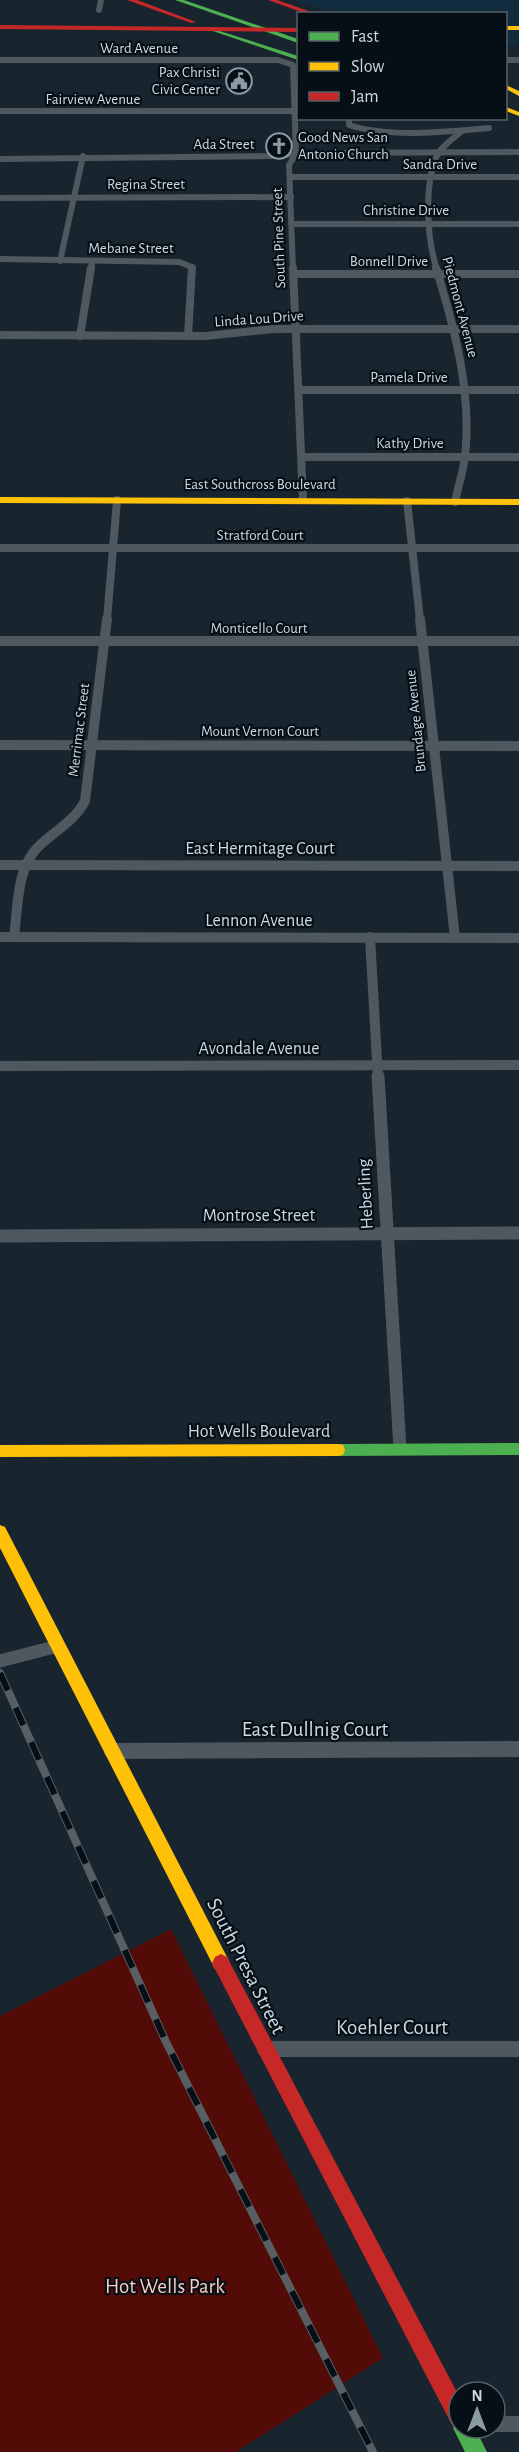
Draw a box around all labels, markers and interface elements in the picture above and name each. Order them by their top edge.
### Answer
legend [297,12,507,120]
text: Fast [351,28,379,46]
street label: Ward Avenue [100,41,178,56]
text: Slow [351,58,384,76]
place label: Pax Christi Civic Center [152,65,220,97]
public building icon: Pax Christi Civic Center [224,66,254,96]
text: Jam [351,88,379,106]
street label: Fairview Avenue [46,92,141,107]
place label: Good News San Antonio Church [298,130,389,162]
church icon: Good News San Antonio Church [264,131,294,161]
street label: Ada Street [194,137,255,152]
street label: Sandra Drive [403,157,477,172]
street label: Regina Street [107,177,185,192]
street label: South Pine Street [270,187,288,289]
street label: Christine Drive [363,203,449,218]
street label: Mebane Street [88,241,174,256]
street label: Bonnell Drive [350,254,428,269]
street label: Piedmont Avenue [439,255,481,359]
street label: Linda Lou Drive [214,308,304,330]
street label: Pamela Drive [370,370,448,385]
street label: Kathy Drive [376,436,444,451]
street label: East Southcross Boulevard [184,477,336,492]
street label: Stratford Court [217,528,304,543]
street label: Monticello Court [211,621,308,636]
street label: Brundage Avenue [403,669,429,773]
street label: Merrimac Street [66,682,92,778]
street label: Mount Vernon Court [201,724,319,739]
street label: East Hermitage Court [185,840,335,858]
street label: Lennon Avenue [205,912,313,930]
street label: Avondale Avenue [198,1040,320,1058]
street label: Heberling [355,1158,377,1230]
street label: Montrose Street [203,1207,315,1225]
street label: Hot Wells Boulevard [188,1423,330,1441]
street label: East Dullnig Court [242,1719,388,1740]
street label: South Presa Street [203,1895,289,2037]
street label: Koehler Court [336,2017,448,2038]
park label: Hot Wells Park [105,2276,225,2297]
north arrow [447,2380,507,2440]
text: N [471,2388,483,2404]

